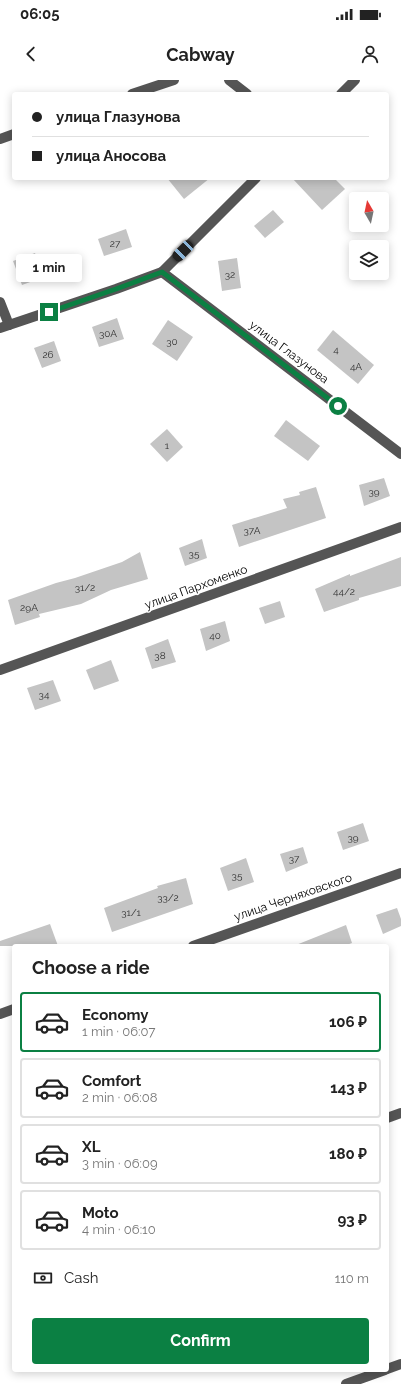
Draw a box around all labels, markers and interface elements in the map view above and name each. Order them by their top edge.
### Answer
text: 06:05 [20,5,60,23]
icon: back [20,43,42,65]
icon: person [359,43,381,65]
text: Cabway [166,44,235,65]
text: улица Глазунова [56,108,180,126]
text: улица Аносова [56,147,166,165]
north arrow [349,192,389,232]
map controls [349,192,389,280]
house number: 27 [110,238,121,249]
car [170,238,196,264]
button: layers [349,240,389,280]
callout: 1 min [16,254,82,282]
text: 1 min [33,260,65,275]
house number: 32 [225,269,235,280]
route end [40,303,58,321]
street label: улица Глазунова [247,318,331,386]
house number: 30А [99,328,117,339]
house number: 30 [166,336,178,347]
house number: 4 [333,344,339,355]
house number: 26 [42,349,54,360]
house number: 4А [350,361,362,372]
route start [329,397,347,415]
house number: 1 [165,440,170,451]
house number: 39 [368,486,380,497]
house number: 37А [244,525,261,536]
house number: 35 [189,548,200,559]
street label: улица Пархоменко [143,562,249,612]
house number: 31/2 [75,582,95,593]
house number: 44/2 [333,586,355,597]
house number: 29А [20,602,38,613]
house number: 40 [209,630,221,641]
house number: 38 [154,650,166,661]
house number: 34 [39,689,50,700]
house number: 39 [347,832,359,843]
house number: 37 [289,853,300,864]
house number: 35 [232,870,243,881]
street label: улица Черняховского [232,870,354,924]
house number: 33/2 [157,892,179,903]
house number: 31/1 [121,907,142,918]
text: Choose a ride [32,957,150,978]
icon: car [34,1004,70,1040]
text: Economy [82,1006,149,1024]
text: 106 ₽ [329,1013,367,1031]
text: 1 min · 06:07 [82,1024,155,1039]
icon: car [34,1070,70,1106]
text: Comfort [82,1072,141,1090]
text: 143 ₽ [330,1079,367,1097]
text: 2 min · 06:08 [82,1090,157,1105]
icon: car [34,1136,70,1172]
text: XL [82,1138,100,1156]
text: 180 ₽ [329,1145,367,1163]
text: 3 min · 06:09 [82,1156,158,1171]
icon: car [34,1202,70,1238]
text: Moto [82,1204,119,1222]
text: 93 ₽ [337,1211,367,1229]
text: 4 min · 06:10 [82,1222,156,1237]
icon: cash [32,1267,54,1289]
text: Cash [64,1269,98,1287]
text: 110 m [335,1271,369,1286]
button: Confirm [32,1318,369,1364]

